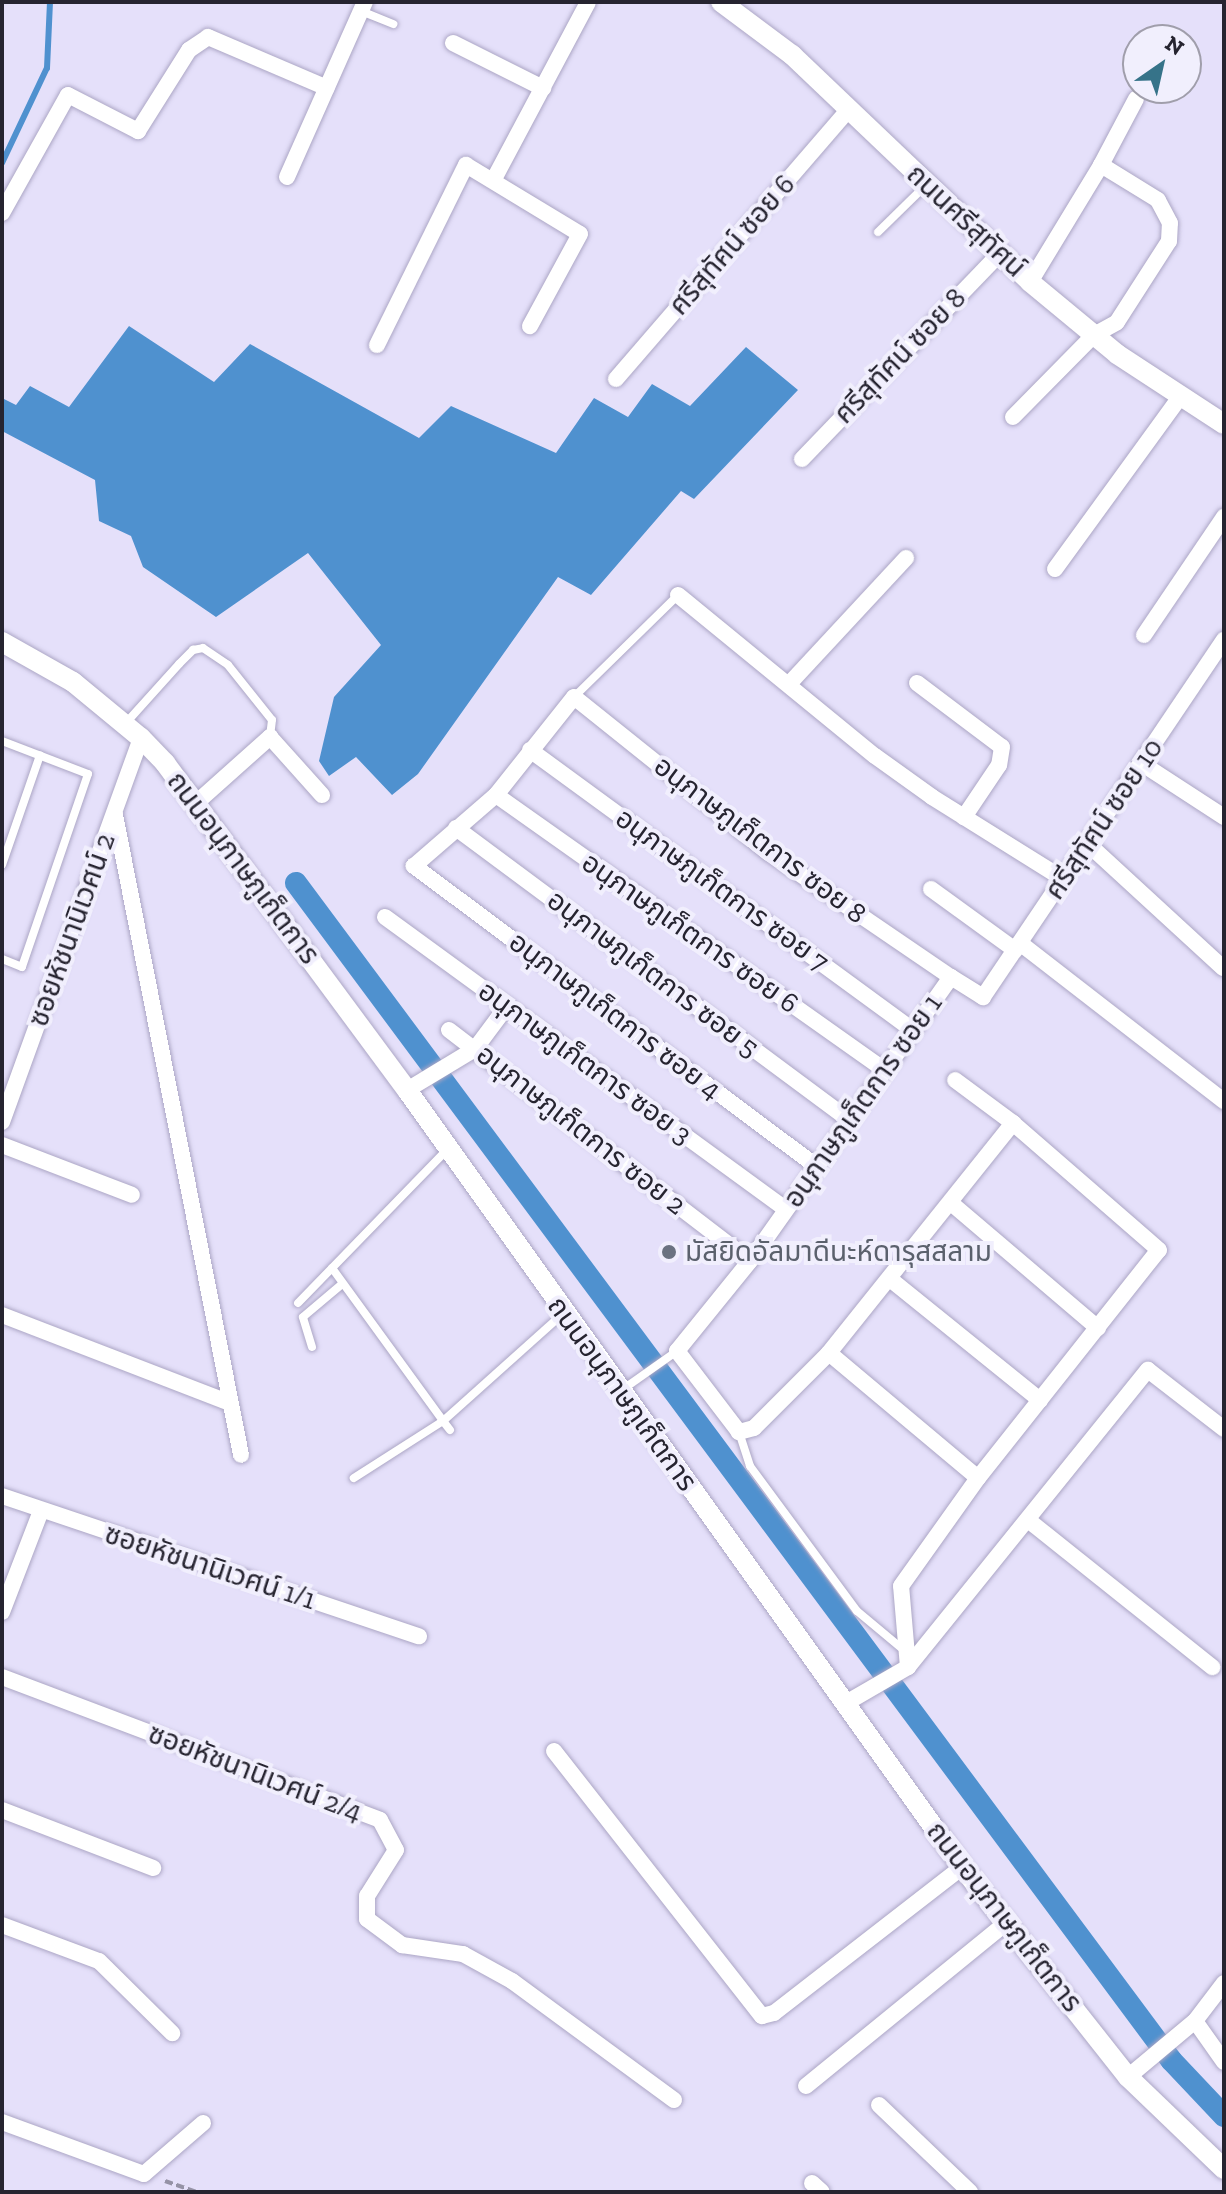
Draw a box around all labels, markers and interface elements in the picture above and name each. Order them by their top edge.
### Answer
north arrow [1122,24,1202,104]
text: N [1160,29,1189,61]
street label: ถนนศรีสุทัศน์ [900,157,1032,285]
street label: ศรีสุทัศน์ ซอย 6 [662,168,802,322]
street label: ศรีสุทัศน์ ซอย 8 [827,281,973,431]
street label: ศรีสุทัศน์ ซอย 10 [1038,732,1170,906]
street label: อนุภาษภูเก็ตการ ซอย 8 [647,749,873,931]
street label: ถนนอนุภาษภูเก็ตการ [160,765,326,971]
street label: อนุภาษภูเก็ตการ ซอย 7 [609,801,835,979]
street label: ซอยหัชนานิเวศน์ 2 [21,829,123,1031]
street label: อนุภาษภูเก็ตการ ซอย 6 [575,846,805,1020]
street label: อนุภาษภูเก็ตการ ซอย 5 [541,883,765,1065]
street label: อนุภาษภูเก็ตการ ซอย 4 [502,925,728,1107]
street label: อนุภาษภูเก็ตการ ซอย 3 [472,974,698,1152]
street label: อนุภาษภูเก็ตการ ซอย 1 [777,988,949,1214]
street label: อนุภาษภูเก็ตการ ซอย 2 [470,1038,692,1222]
place label: มัสยิดอัลมาดีนะห์ดารุสสลาม [685,1235,992,1269]
marker: มัสยิดอัลมาดีนะห์ดารุสสลาม [660,1243,678,1261]
street label: ถนนอนุภาษภูเก็ตการ [540,1290,704,1498]
street label: ซอยหัชนานิเวศน์ 1/1 [100,1517,320,1617]
street label: ซอยหัชนานิเวศน์ 2/4 [143,1717,367,1829]
street label: ถนนอนุภาษภูเก็ตการ [919,1815,1089,2019]

